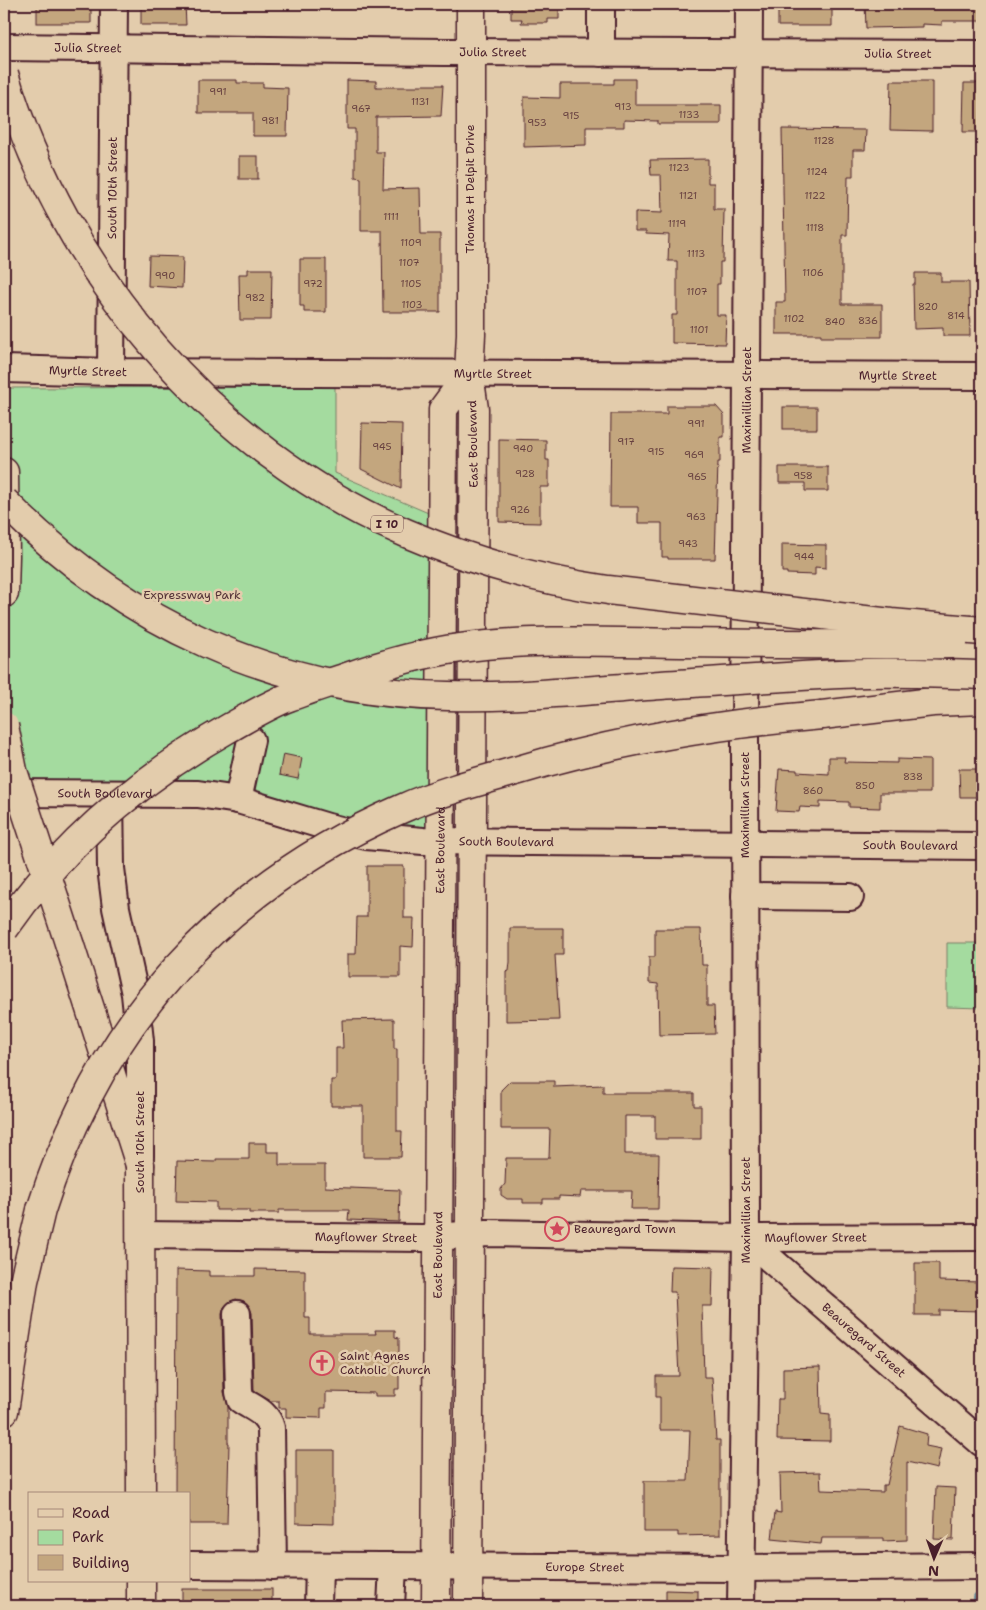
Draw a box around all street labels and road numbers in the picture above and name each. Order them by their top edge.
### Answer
street label: Julia Street [54,40,122,56]
street label: Julia Street [459,44,527,60]
street label: Julia Street [864,46,932,62]
street label: Thomas H Delpit Drive [462,124,478,253]
street label: South 10th Street [104,137,121,239]
street label: Maximillian Street [739,347,755,453]
street label: Myrtle Street [49,362,127,380]
street label: Myrtle Street [454,366,532,382]
street label: Myrtle Street [859,367,937,384]
street label: East Boulevard [464,400,482,488]
road number: I 10 [371,516,403,532]
street label: Maximillian Street [737,752,753,858]
street label: South Boulevard [57,785,153,802]
street label: East Boulevard [432,806,449,894]
street label: South Boulevard [459,833,554,850]
street label: South Boulevard [863,837,958,854]
street label: South 10th Street [132,1091,148,1193]
street label: Maximillian Street [738,1157,754,1263]
street label: East Boulevard [430,1211,446,1299]
street label: Mayflower Street [315,1229,417,1246]
street label: Mayflower Street [764,1229,867,1246]
street label: Beauregard Street [818,1299,909,1381]
street label: Europe Street [545,1559,625,1575]

